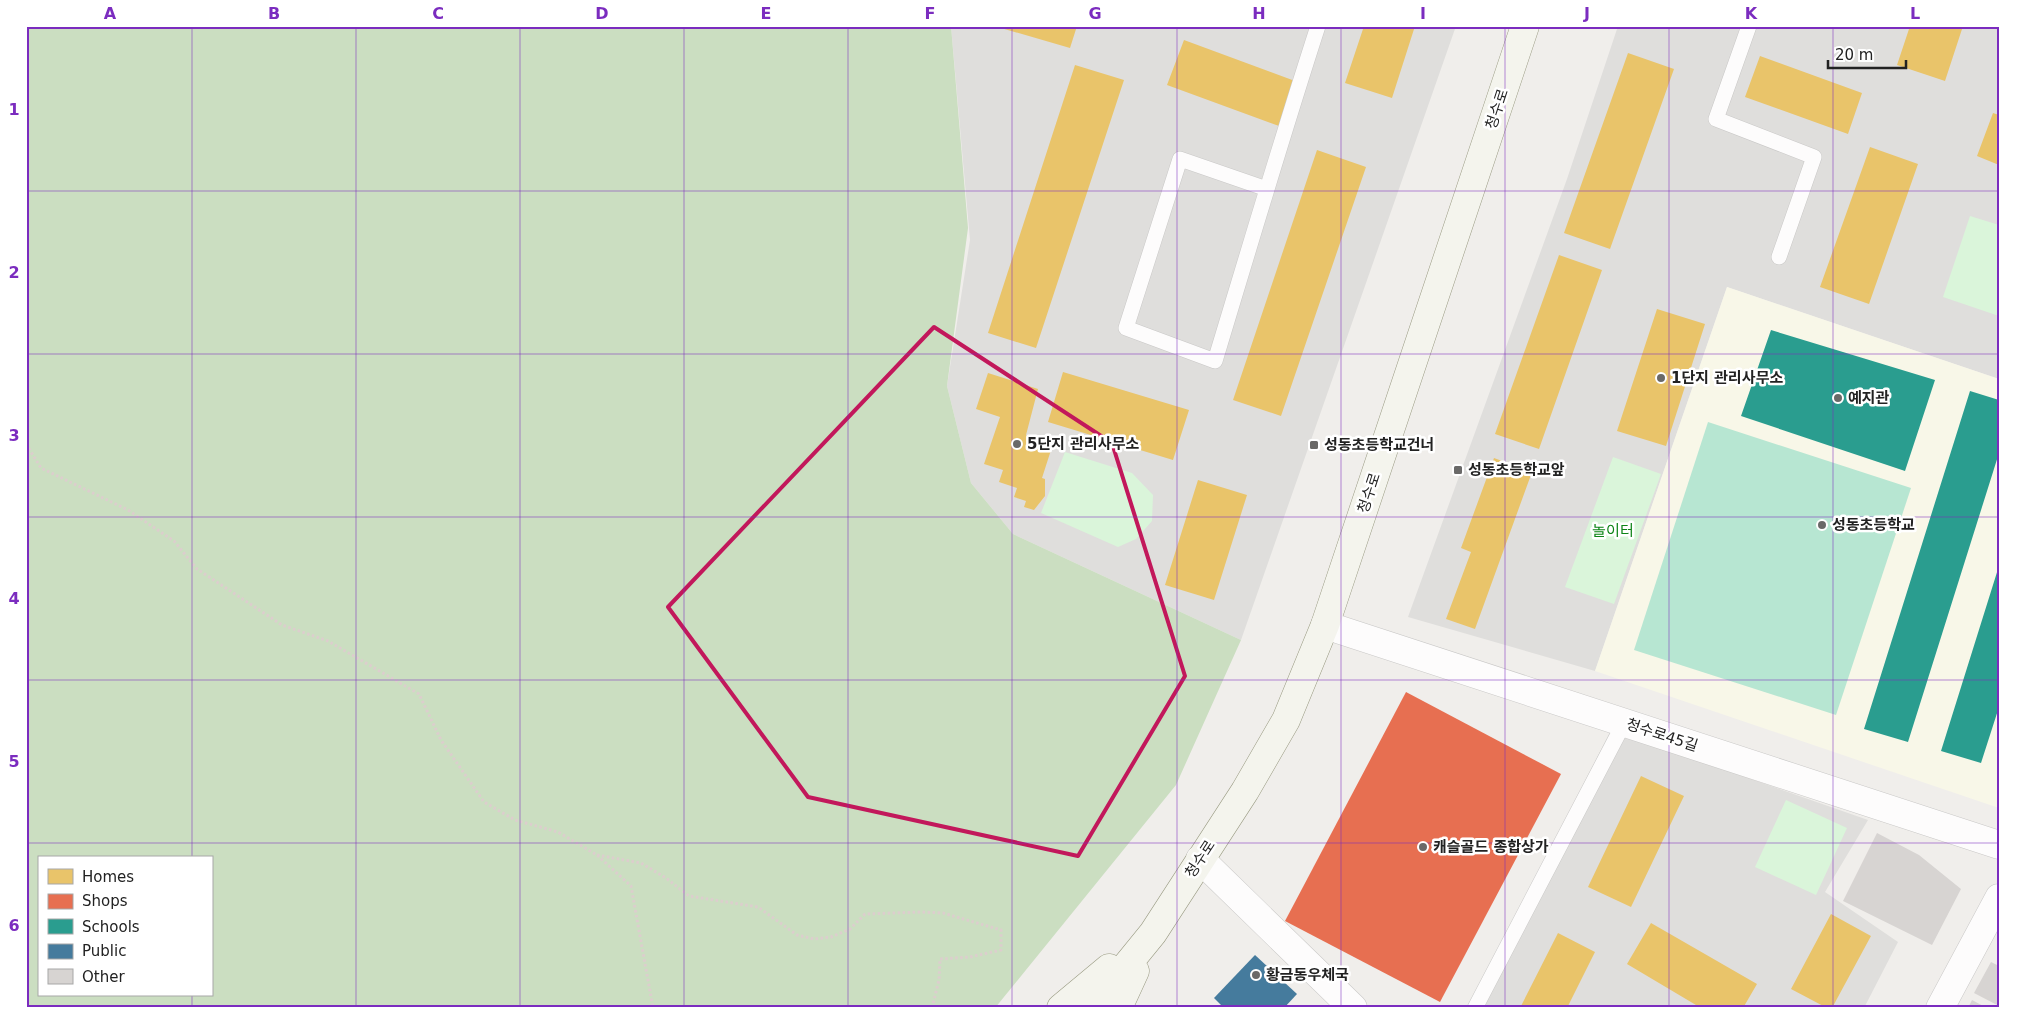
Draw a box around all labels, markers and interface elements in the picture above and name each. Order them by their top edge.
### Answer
text: A [104,4,117,23]
text: B [268,4,280,23]
text: C [432,4,444,23]
text: D [595,4,609,23]
text: E [761,4,771,23]
text: F [925,4,935,23]
text: G [1088,4,1102,23]
text: H [1252,4,1266,23]
text: I [1420,4,1426,23]
text: J [1583,4,1590,23]
text: K [1745,4,1758,23]
text: L [1910,4,1920,23]
scale bar [1828,38,1905,70]
text: 20 m [1835,46,1873,64]
street label: 청수로 [1482,87,1512,131]
text: 1 [8,100,20,119]
text: 2 [8,263,20,282]
place label: 1단지 관리사무소 [1671,369,1783,387]
marker: 1단지 관리사무소 [1655,372,1667,384]
place label: 예지관 [1848,389,1890,407]
marker: 예지관 [1832,392,1844,404]
text: 3 [8,426,20,445]
place label: 5단지 관리사무소 [1027,435,1139,453]
place label: 성동초등학교건너 [1324,436,1434,454]
marker: 5단지 관리사무소 [1011,438,1023,450]
marker: 성동초등학교건너 [1308,439,1320,451]
place label: 성동초등학교앞 [1468,461,1565,479]
marker: 성동초등학교앞 [1452,464,1464,476]
street label: 청수로 [1354,471,1384,515]
place label: 성동초등학교 [1832,516,1915,534]
marker: 성동초등학교 [1816,519,1828,531]
park label: 놀이터 [1592,522,1634,540]
text: 4 [8,589,20,608]
street label: 청수로45길 [1624,715,1700,755]
text: 5 [8,752,20,771]
street label: 청수로 [1181,837,1219,881]
place label: 캐슬골드 종합상가 [1433,838,1549,856]
marker: 캐슬골드 종합상가 [1417,841,1429,853]
legend [38,856,212,996]
text: Homes [82,868,134,886]
text: Shops [82,892,128,910]
text: 6 [8,916,20,935]
text: Schools [82,918,140,936]
text: Public [82,942,126,960]
place label: 황금동우체국 [1266,966,1349,984]
text: Other [82,968,125,986]
marker: 황금동우체국 [1250,969,1262,981]

